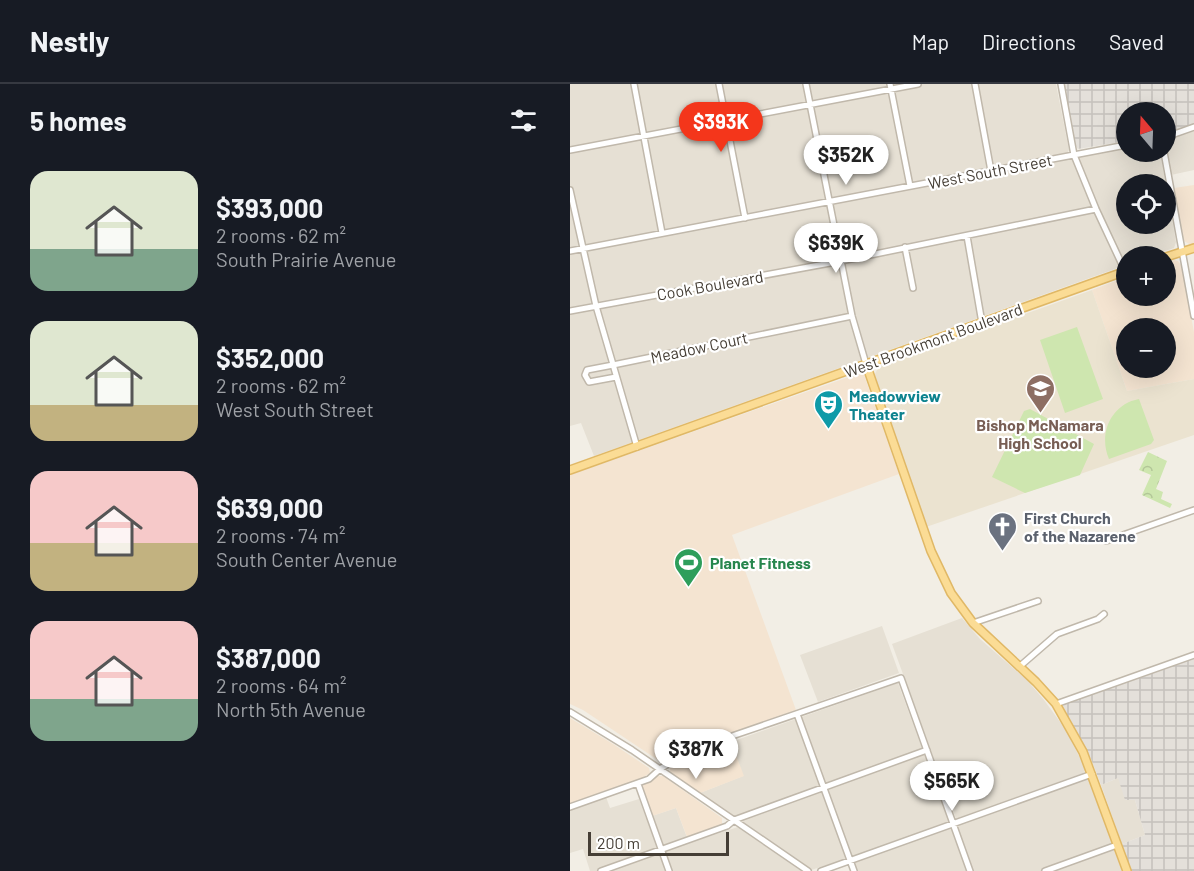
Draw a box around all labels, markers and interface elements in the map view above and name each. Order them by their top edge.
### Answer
text: Nestly [30,24,109,58]
text: Map [912,29,949,54]
text: Directions [982,29,1076,54]
text: Saved [1109,29,1164,54]
pin: $393K [679,102,763,153]
north arrow [1116,102,1176,162]
map controls [1116,102,1176,378]
icon: filters [507,104,540,137]
text: 5 homes [30,105,127,136]
text: $393K [693,109,749,133]
pin: $352K [804,135,888,186]
text: $352K [818,142,874,166]
street label: West South Street [926,150,1054,192]
button: locate [1116,174,1176,234]
text: $393,000 [216,192,323,223]
icon: home [78,195,150,267]
text: 2 rooms · 62 m² [216,223,346,247]
pin: $639K [794,223,878,274]
text: $639K [808,230,864,254]
button: + [1116,246,1176,306]
text: South Prairie Avenue [216,247,396,271]
street label: Cook Boulevard [655,266,765,304]
street label: West Brookmont Boulevard [841,299,1025,381]
button: − [1116,318,1176,378]
street label: Meadow Court [649,327,749,367]
text: $352,000 [216,342,324,373]
icon: home [78,345,150,417]
school or university icon: Bishop McNamara High School [1024,372,1056,414]
text: 2 rooms · 62 m² [216,373,346,397]
place label: Meadowview Theater [849,386,941,423]
theatre icon: Meadowview Theater [812,388,844,430]
text: West South Street [216,397,374,421]
place label: Bishop McNamara High School [976,415,1104,452]
text: $639,000 [216,492,323,523]
icon: home [78,495,150,567]
place label: First Church of the Nazarene [1024,508,1136,545]
church icon: First Church of the Nazarene [987,510,1019,552]
text: 2 rooms · 74 m² [216,523,346,547]
sports icon: Planet Fitness [673,546,705,588]
text: South Center Avenue [216,547,397,571]
place label: Planet Fitness [710,553,811,572]
text: $387,000 [216,642,321,673]
icon: home [78,645,150,717]
text: 2 rooms · 64 m² [216,673,346,697]
text: North 5th Avenue [216,697,366,721]
pin: $387K [654,729,738,780]
text: $387K [668,736,724,760]
pin: $565K [910,761,994,812]
text: $565K [924,768,980,792]
scale bar [588,829,729,856]
text: 200 m [597,833,640,852]

